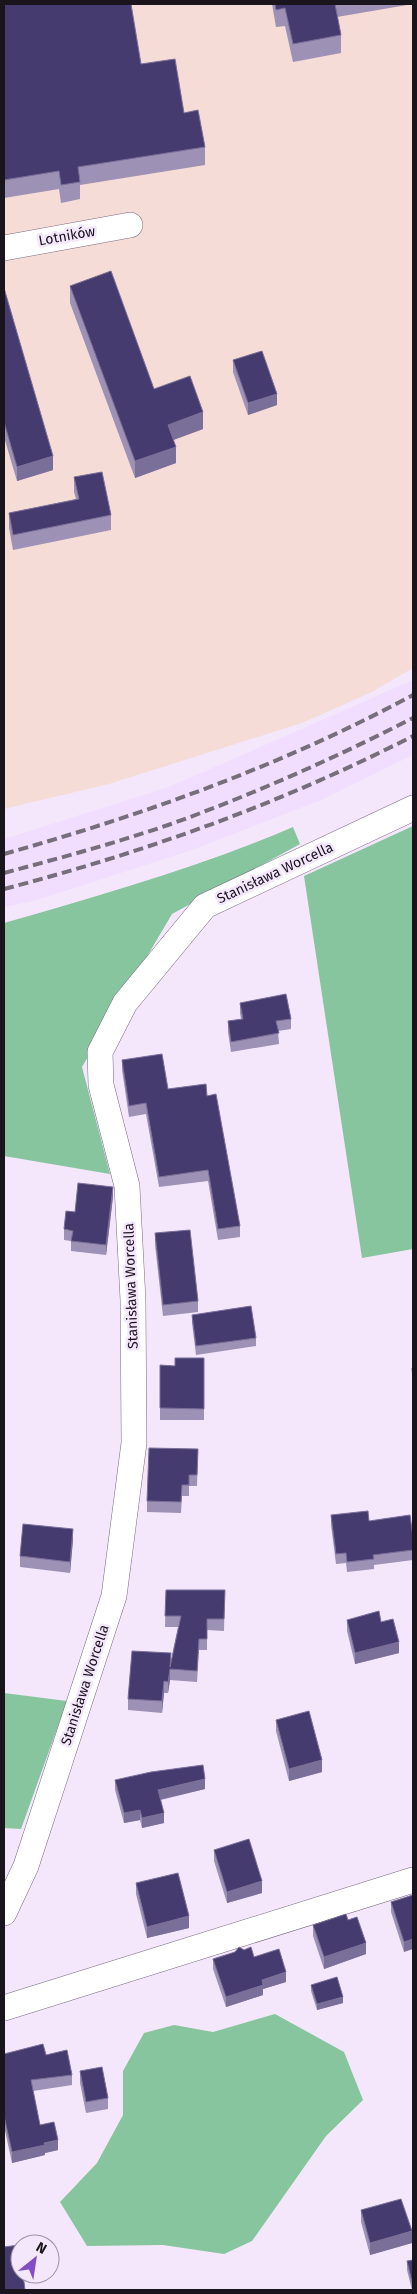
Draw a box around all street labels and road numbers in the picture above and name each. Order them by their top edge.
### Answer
street label: Lotników [37,223,97,249]
street label: Stanisława Worcella [214,839,336,907]
street label: Stanisława Worcella [120,1223,142,1349]
street label: Stanisława Worcella [57,1622,113,1748]

